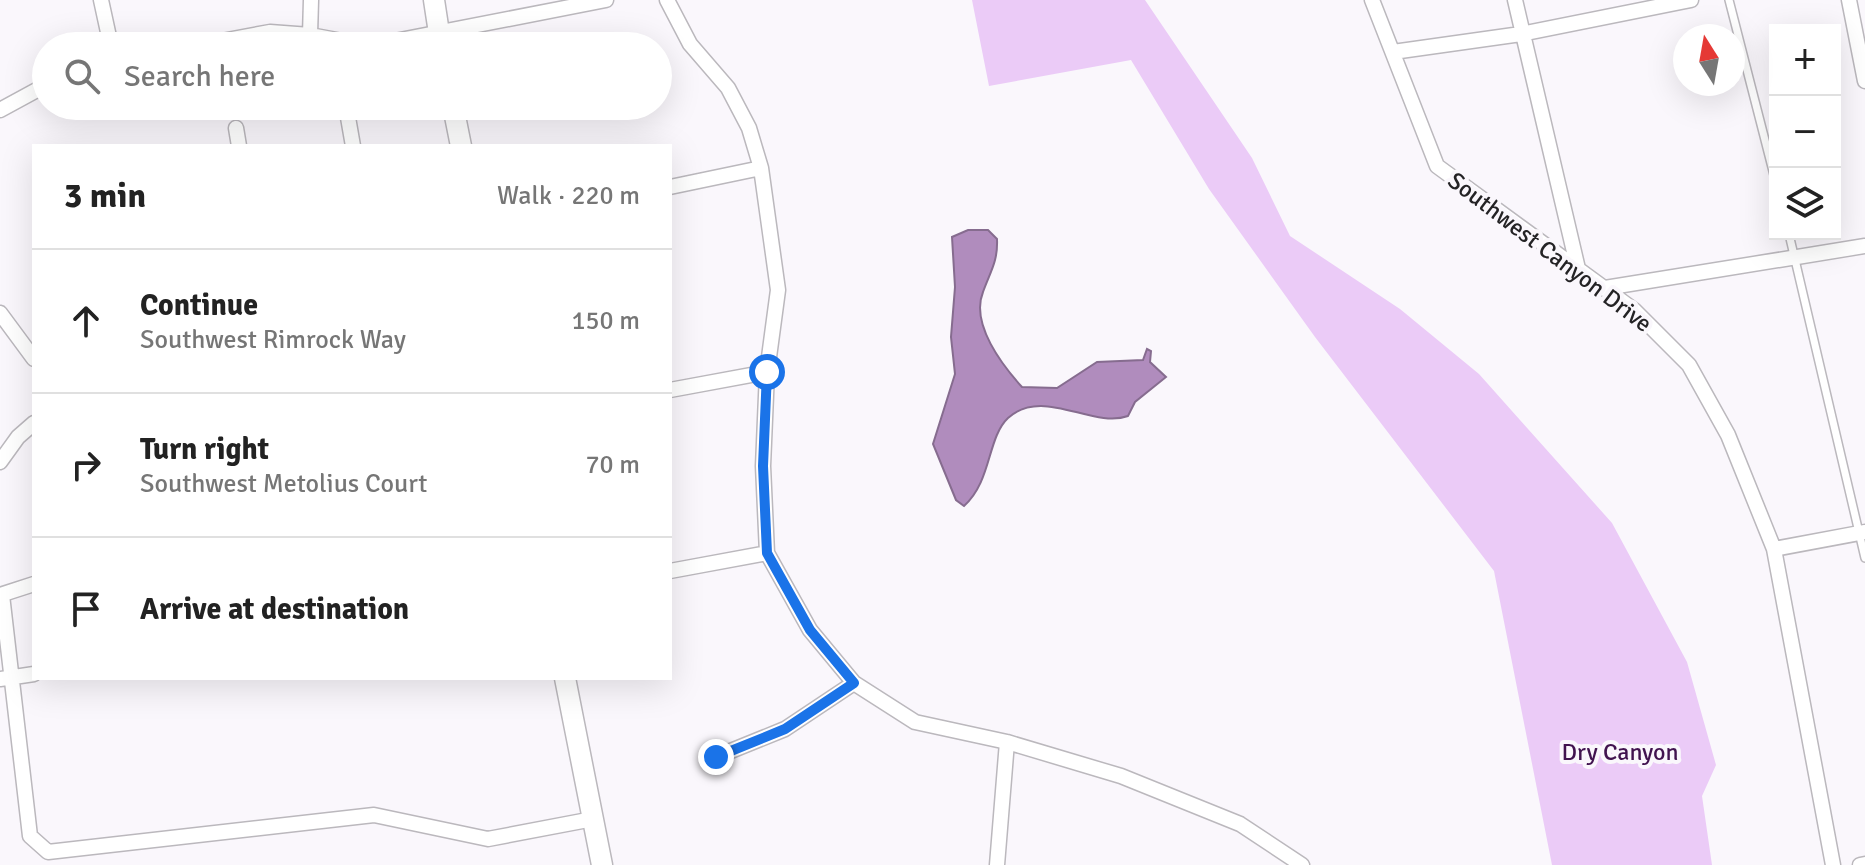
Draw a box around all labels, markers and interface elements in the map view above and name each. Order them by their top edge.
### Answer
north arrow [1673,24,1745,96]
map controls [1769,24,1841,240]
button: + [1769,24,1841,96]
search box [32,32,672,120]
icon: search [60,54,104,98]
text: Search here [124,58,275,95]
button: − [1769,96,1841,168]
street label: Southwest Canyon Drive [1442,165,1658,339]
button: layers [1769,168,1841,240]
text: 3 min [64,175,146,217]
text: Walk · 220 m [497,180,640,212]
text: Continue [140,287,258,324]
icon: ahead [64,299,108,343]
text: 150 m [571,305,640,337]
text: Southwest Rimrock Way [140,324,406,356]
route start [749,354,785,390]
text: Turn right [140,431,269,468]
icon: right [64,443,108,487]
text: 70 m [585,449,640,481]
text: Southwest Metolius Court [140,468,427,500]
icon: arrive [64,587,108,631]
text: Arrive at destination [140,591,409,628]
park label: Dry Canyon [1561,737,1679,767]
route end [698,739,734,775]

